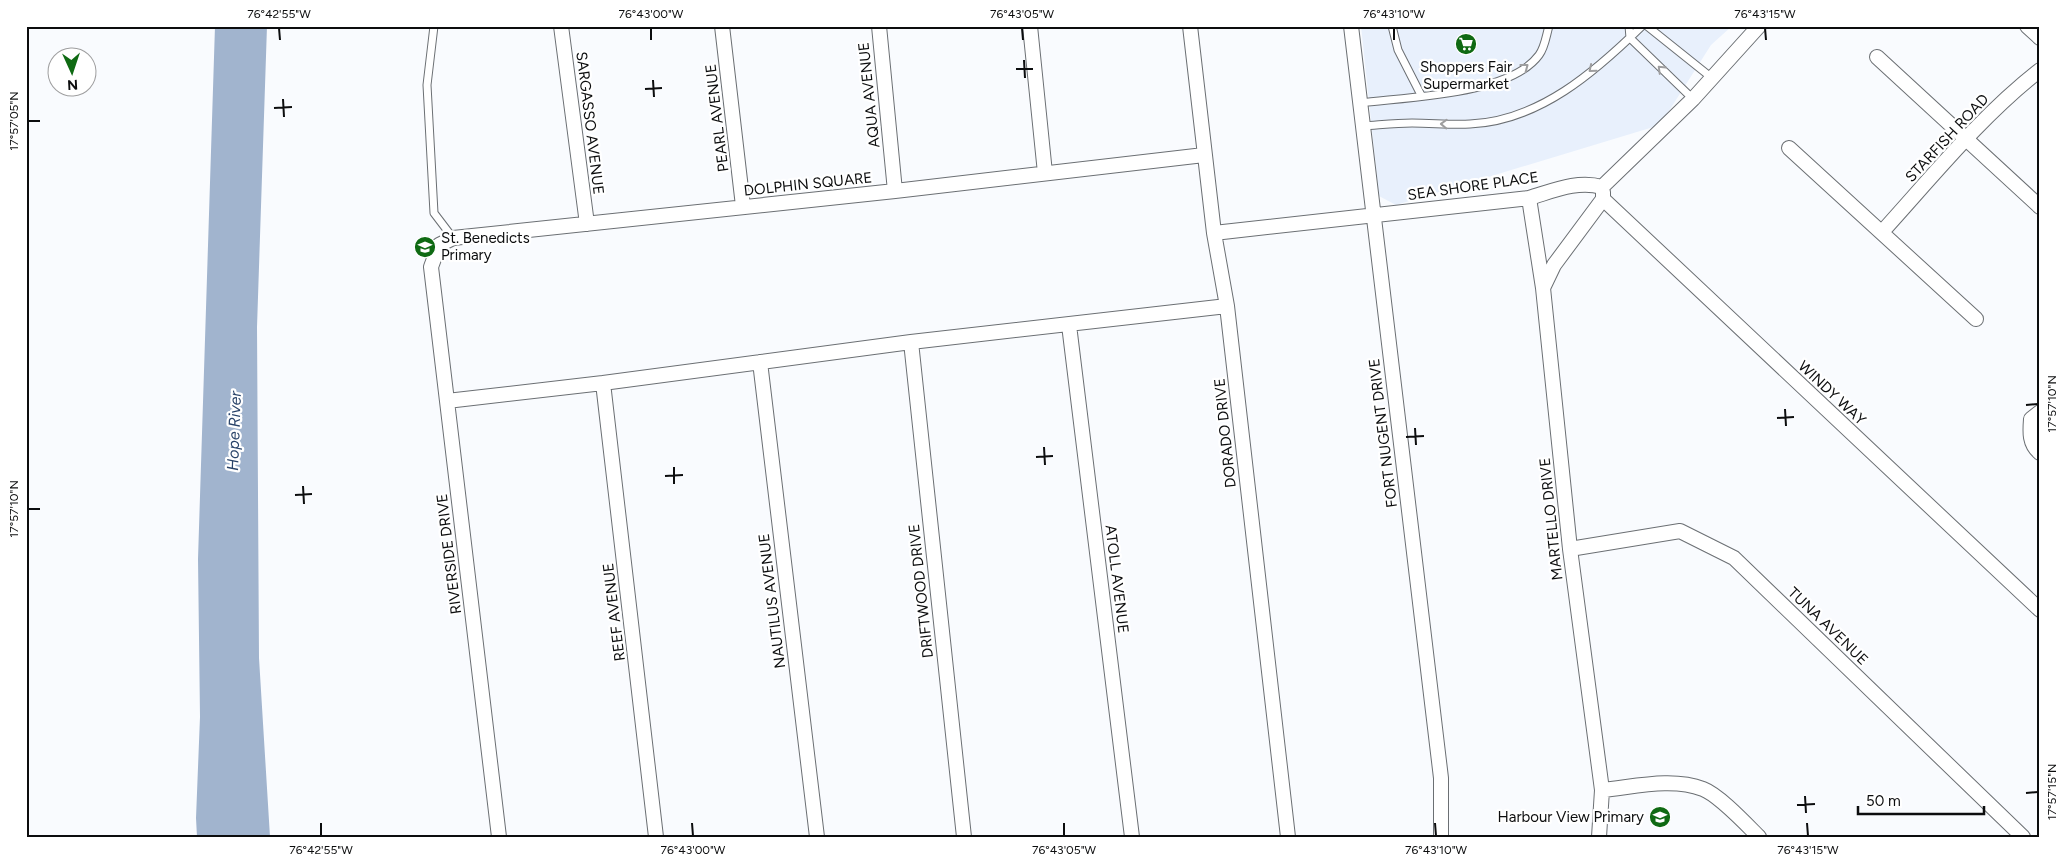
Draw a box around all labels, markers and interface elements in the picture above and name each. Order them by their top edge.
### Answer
text: 76°42'55"W [247,7,311,21]
text: 76°43'00"W [619,7,684,21]
text: 76°43'05"W [990,7,1054,21]
text: 76°43'10"W [1363,7,1426,21]
text: 76°43'15"W [1734,7,1796,21]
supermarket icon: Shoppers Fair Supermarket [1454,32,1478,56]
street label: AQUA AVENUE [854,41,884,149]
north arrow [48,48,98,98]
street label: SARGASSO AVENUE [572,51,608,195]
place label: Shoppers Fair Supermarket [1420,58,1512,93]
street label: PEARL AVENUE [701,63,733,173]
one-way arrow [1519,64,1529,73]
one-way arrow [1589,64,1598,73]
one-way arrow [1658,66,1667,75]
text: N [67,76,79,93]
street label: STARFISH ROAD [1902,90,1992,186]
text: 17°57'05"N [7,91,21,151]
one-way arrow [1440,118,1448,129]
street label: DOLPHIN SQUARE [743,168,873,200]
street label: SEA SHORE PLACE [1406,168,1540,204]
place label: St. Benedicts Primary [441,229,530,264]
school or university icon: St. Benedicts Primary [413,235,437,259]
street label: FORT NUGENT DRIVE [1365,357,1401,509]
street label: WINDY WAY [1794,357,1870,429]
text: 17°57'10"N [2045,375,2059,433]
street label: DORADO DRIVE [1210,377,1240,489]
water label: Hope River [223,390,245,471]
street label: MARTELLO DRIVE [1536,457,1566,581]
text: 17°57'10"N [7,480,21,538]
street label: RIVERSIDE DRIVE [433,493,465,615]
street label: DRIFTWOOD DRIVE [905,523,937,659]
street label: ATOLL AVENUE [1101,524,1133,634]
street label: NAUTILUS AVENUE [755,533,789,669]
street label: REEF AVENUE [599,562,629,662]
street label: TUNA AVENUE [1784,583,1872,669]
text: 17°57'15"N [2045,764,2059,820]
scale bar [1858,783,1985,815]
text: 50 m [1866,792,1901,810]
school or university icon: Harbour View Primary [1648,805,1672,829]
place label: Harbour View Primary [1498,808,1644,826]
text: 76°42'55"W [289,843,353,857]
text: 76°43'00"W [661,843,726,857]
text: 76°43'05"W [1032,843,1096,857]
text: 76°43'10"W [1405,843,1468,857]
text: 76°43'15"W [1777,843,1839,857]

